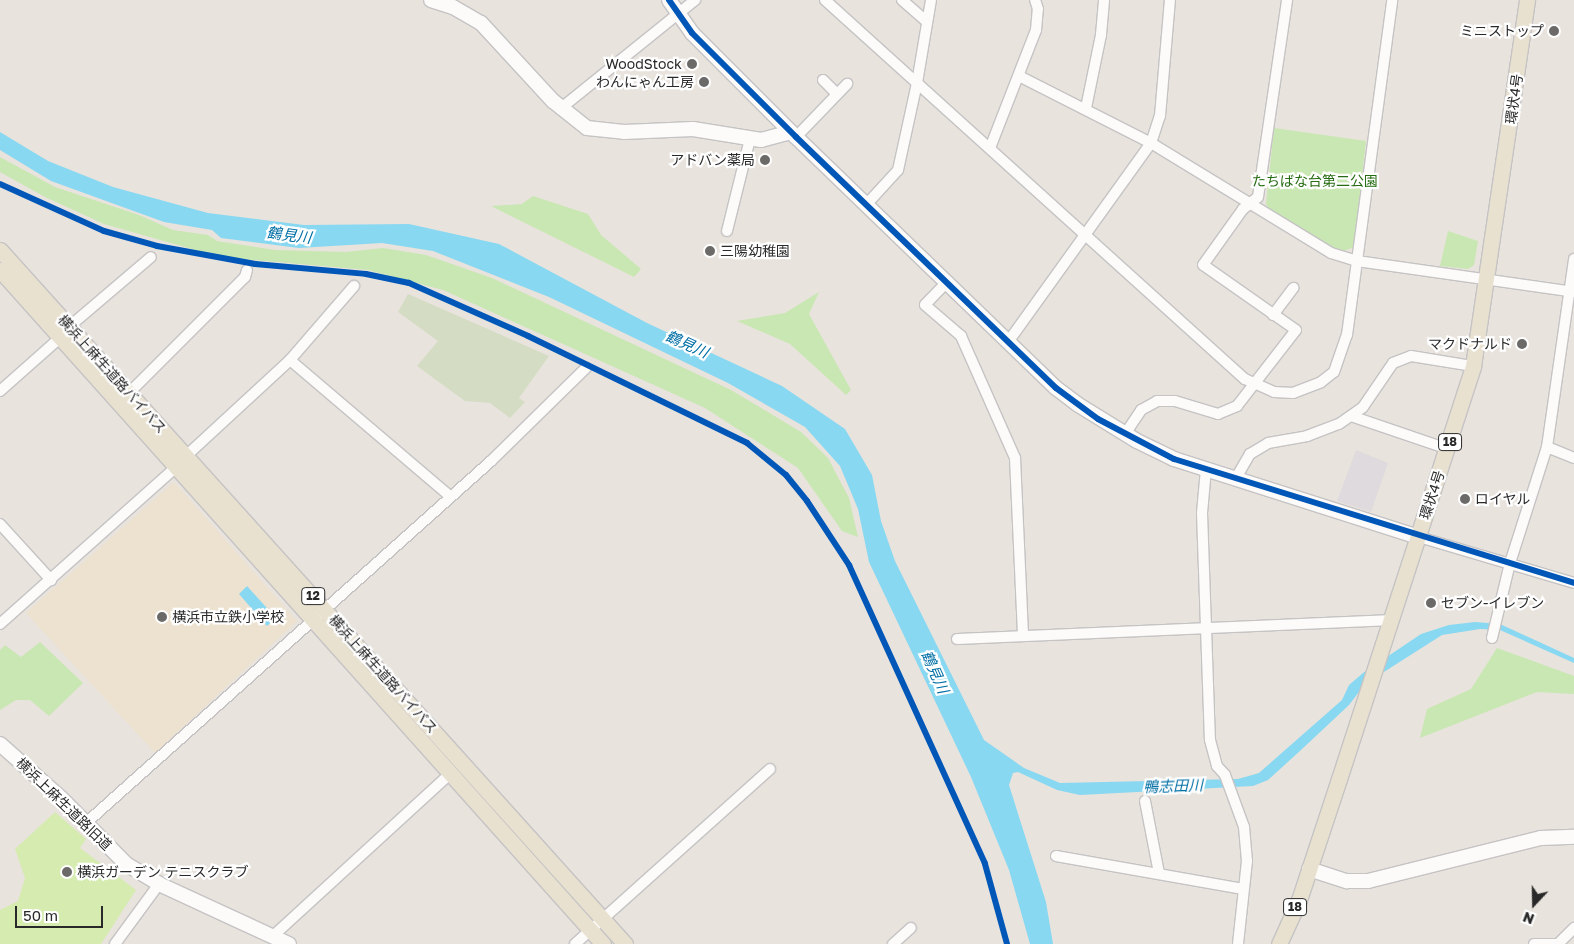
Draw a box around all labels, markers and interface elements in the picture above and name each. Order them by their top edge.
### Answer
place label: ミニストップ [1460,23,1544,39]
marker: ミニストップ [1548,25,1560,37]
place label: WoodStock [605,56,682,72]
marker: WoodStock [686,58,698,70]
street label: 環状4号 [1502,73,1526,125]
place label: わんにゃん工房 [596,74,694,90]
marker: わんにゃん工房 [698,76,710,88]
place label: アドバン薬局 [671,152,755,168]
marker: アドバン薬局 [759,154,771,166]
park label: たちばな台第二公園 [1252,173,1378,189]
water label: 鶴見川 [266,223,312,247]
place label: 三陽幼稚園 [720,243,790,259]
marker: 三陽幼稚園 [704,245,716,257]
street label: 横浜上麻生道路バイパス [54,311,170,437]
water label: 鶴見川 [663,327,711,361]
place label: マクドナルド [1428,336,1512,352]
marker: マクドナルド [1516,338,1528,350]
road number: 18 [1438,432,1462,452]
street label: 環状4号 [1416,468,1448,522]
place label: ロイヤル [1475,491,1531,507]
marker: ロイヤル [1459,493,1471,505]
road number: 12 [300,586,326,606]
place label: セブン-イレブン [1441,595,1544,611]
marker: セブン-イレブン [1425,597,1437,609]
place label: 横浜市立鉄小学校 [172,609,284,625]
marker: 横浜市立鉄小学校 [156,611,168,623]
street label: 横浜上麻生道路バイパス [325,611,441,737]
water label: 鶴見川 [918,648,952,696]
street label: 横浜上麻生道路旧道 [13,754,115,854]
water label: 鴨志田川 [1143,776,1203,796]
place label: 横浜ガーデン テニスクラブ [77,864,248,880]
marker: 横浜ガーデン テニスクラブ [61,866,73,878]
north arrow [1509,879,1559,929]
scale bar [18,896,105,928]
road number: 18 [1282,898,1308,916]
text: 50 m [23,906,58,924]
text: N [1520,909,1536,928]

